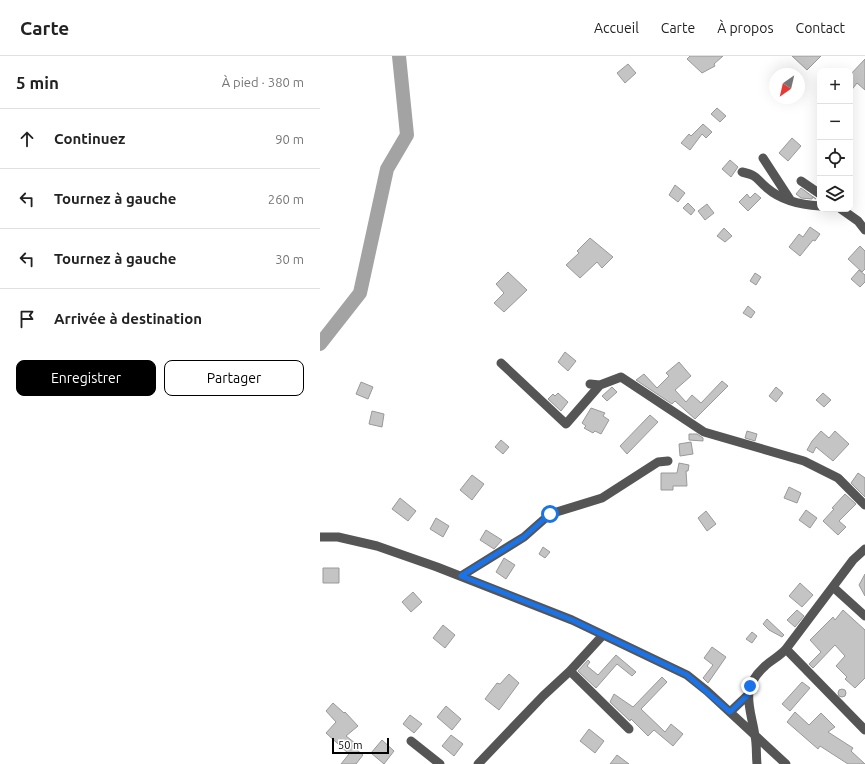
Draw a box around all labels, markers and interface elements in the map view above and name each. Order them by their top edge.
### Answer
text: Carte [20,17,69,39]
text: Accueil [594,20,639,36]
text: Carte [661,20,695,36]
text: À propos [717,20,774,36]
text: Contact [796,20,845,36]
north arrow [769,68,805,104]
map controls [817,68,853,212]
button: + [817,68,853,104]
text: 5 min [16,73,59,92]
text: À pied · 380 m [222,75,304,89]
button: − [817,104,853,140]
icon: ahead [16,128,38,150]
text: Continuez [54,130,125,147]
text: 90 m [275,132,304,146]
button: locate [817,140,853,176]
button: layers [817,176,853,212]
icon: left [16,188,38,210]
text: Tournez à gauche [54,190,177,207]
text: 260 m [268,192,304,206]
icon: left [16,248,38,270]
text: Tournez à gauche [54,250,177,267]
text: 30 m [275,252,304,266]
icon: arrive [16,308,38,330]
text: Arrivée à destination [54,310,202,327]
button: Enregistrer [16,360,156,396]
button: Partager [164,360,304,396]
route start [541,505,559,523]
route end [741,677,759,695]
scale bar [332,736,389,755]
text: 50 m [338,739,362,751]

